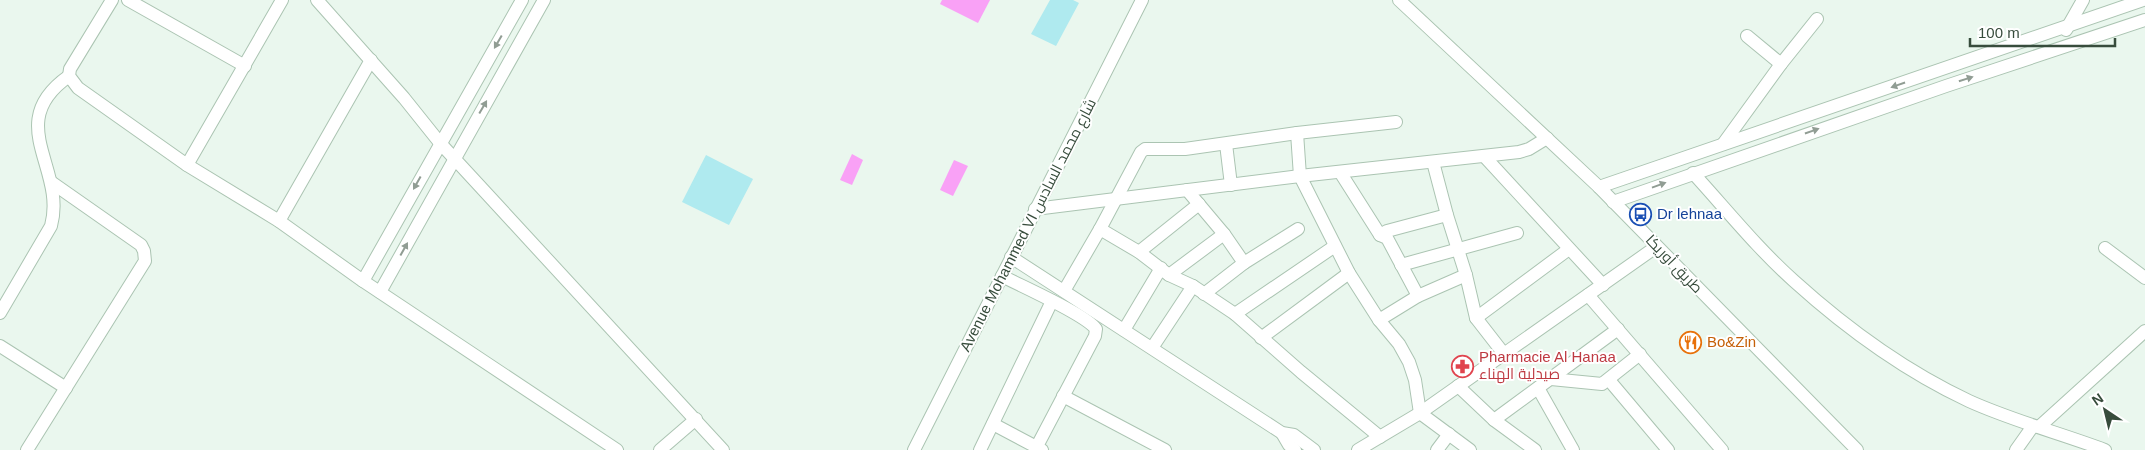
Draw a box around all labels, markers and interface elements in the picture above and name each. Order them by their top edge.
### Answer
scale bar [1970,15,2115,47]
text: 100 m [1978,24,2020,41]
one-way arrow [494,35,502,50]
one-way arrow [1959,75,1974,83]
one-way arrow [1891,82,1906,89]
street label: Avenue Mohammed VI شارع محمد السادس [956,95,1102,355]
one-way arrow [479,100,487,114]
one-way arrow [1805,127,1820,135]
one-way arrow [413,177,422,190]
one-way arrow [1652,181,1667,189]
bus stop icon: Dr lehnaa [1629,202,1653,226]
place label: Dr lehnaa [1657,205,1723,222]
street label: طريق أوريكا [1641,230,1707,298]
one-way arrow [400,242,408,256]
restaurant icon: Bo&Zin [1679,330,1703,354]
place label: Bo&Zin [1707,333,1756,350]
place label: Pharmacie Al Hanaa صيدلية الهناء [1479,348,1616,384]
pharmacy icon: Pharmacie Al Hanaa صيدلية الهناء [1451,354,1475,378]
north arrow [2080,385,2130,435]
text: N [2089,390,2106,409]

